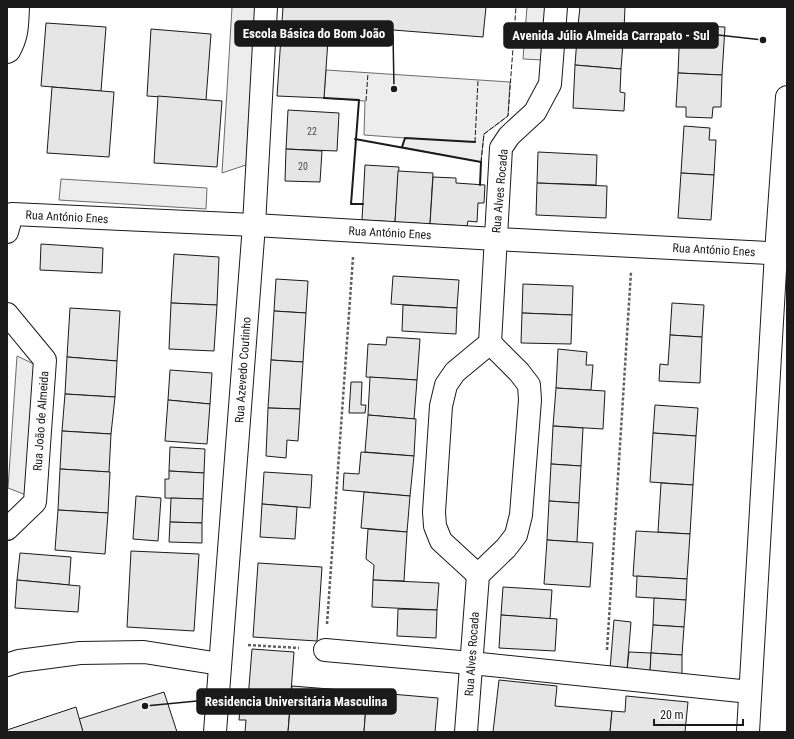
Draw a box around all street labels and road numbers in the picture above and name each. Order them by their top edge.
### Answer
street label: Rua Alves Rocada [489,148,511,234]
street label: Rua António Enes [25,208,109,226]
street label: Rua António Enes [348,224,432,242]
street label: Rua António Enes [672,241,756,259]
street label: Rua Azevedo Coutinho [232,316,254,424]
street label: Rua João de Almeida [31,370,51,471]
street label: Rua Alves Rocada [462,611,482,697]

